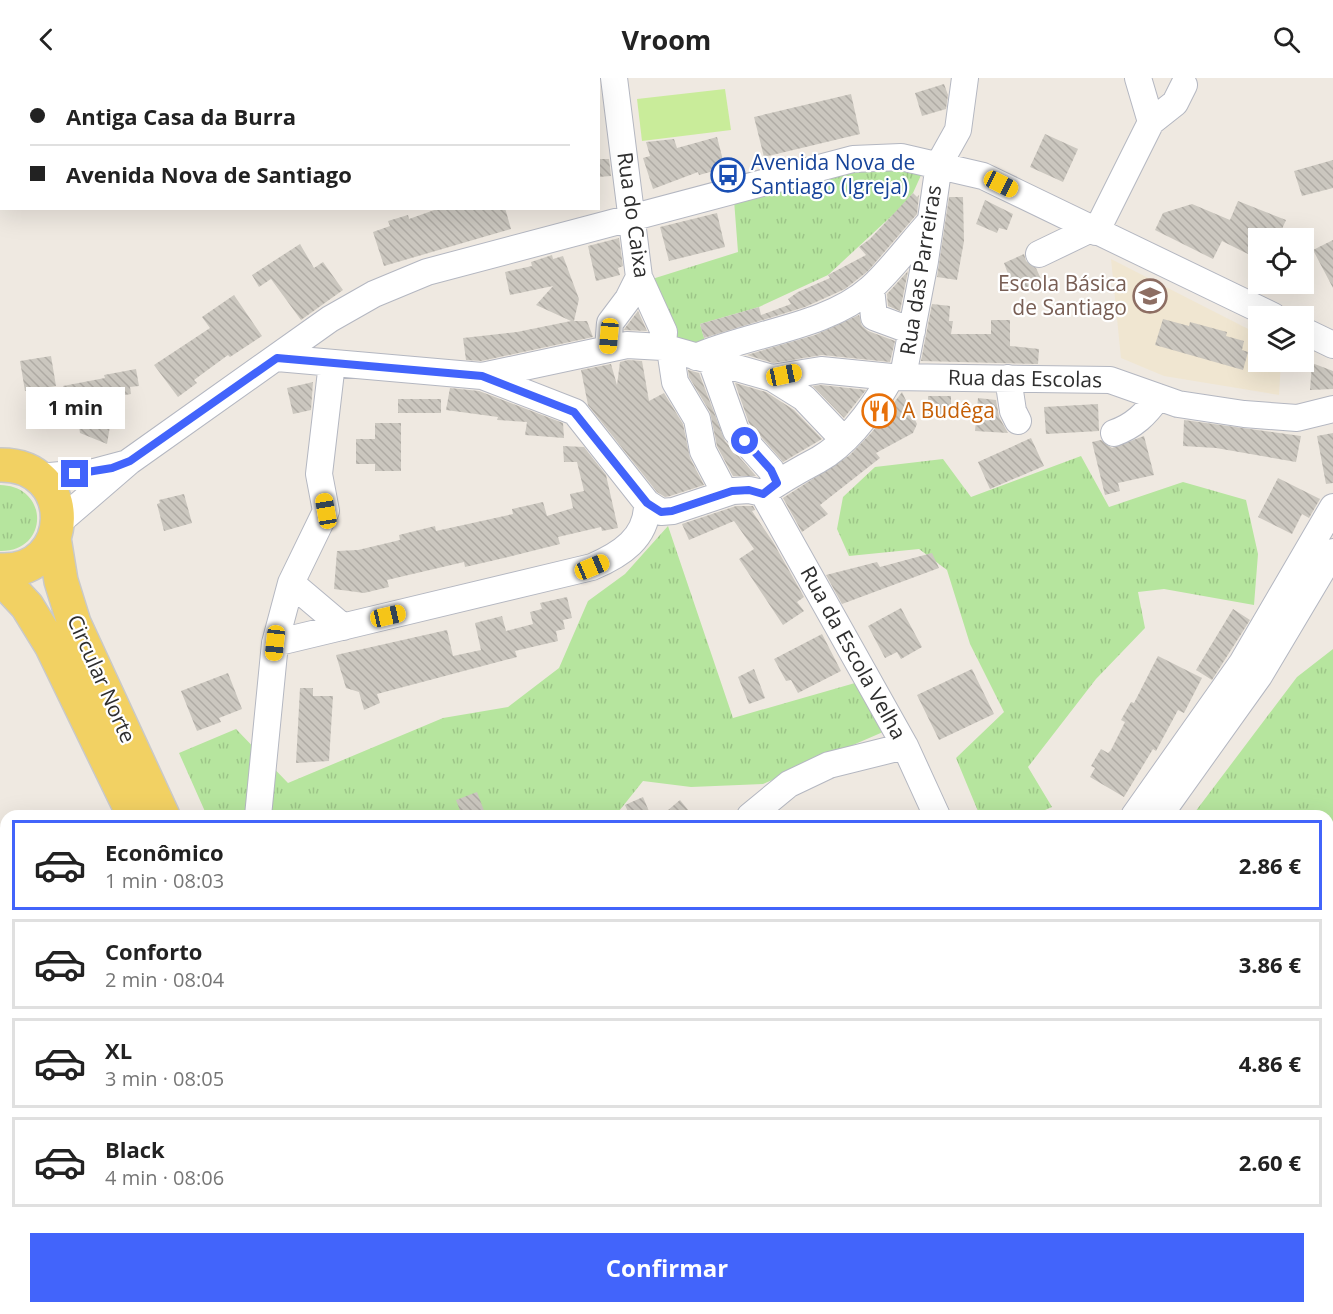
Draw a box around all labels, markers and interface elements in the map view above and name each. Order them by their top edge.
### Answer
text: Vroom [622,21,711,58]
icon: back [30,23,63,56]
icon: search [1270,23,1303,56]
text: Antiga Casa da Burra [66,101,296,131]
place label: Avenida Nova de Santiago (Igreja) [751,148,915,200]
street label: Rua do Caixa [611,150,657,280]
bus stop icon: Avenida Nova de Santiago (Igreja) [710,157,746,193]
text: Avenida Nova de Santiago [66,159,352,189]
car [981,168,1021,200]
street label: Rua das Parreiras [893,183,947,357]
map controls [1248,228,1314,372]
button: locate [1248,228,1314,294]
place label: Escola Básica de Santiago [998,269,1127,321]
school or university icon: Escola Básica de Santiago [1132,278,1168,314]
button: layers [1248,306,1314,372]
car [598,317,620,355]
car [765,362,803,388]
street label: Rua das Escolas [948,363,1102,393]
callout: 1 min [26,387,124,429]
restaurant icon: A Budêga [861,393,897,429]
text: 1 min [48,394,103,421]
place label: A Budêga [902,396,995,424]
route start [731,427,758,454]
route end [61,460,88,487]
car [314,492,338,530]
car [572,552,612,582]
street label: Rua da Escola Velha [795,561,913,744]
car [368,603,408,629]
street label: Circular Norte [61,610,143,747]
car [264,624,286,662]
text: Econômico [105,837,224,867]
icon: car [33,838,87,892]
text: 2.86 € [1239,850,1301,880]
text: 1 min · 08:03 [105,867,224,894]
text: Conforto [105,936,202,966]
icon: car [33,937,87,991]
text: 3.86 € [1239,949,1301,979]
text: 2 min · 08:04 [105,966,224,993]
text: XL [105,1035,132,1065]
icon: car [33,1036,87,1090]
text: 4.86 € [1239,1048,1301,1078]
text: 3 min · 08:05 [105,1065,224,1092]
text: Black [105,1134,165,1164]
icon: car [33,1135,87,1189]
text: 2.60 € [1239,1147,1301,1177]
text: 4 min · 08:06 [105,1164,224,1191]
button: Confirmar [30,1233,1304,1302]

